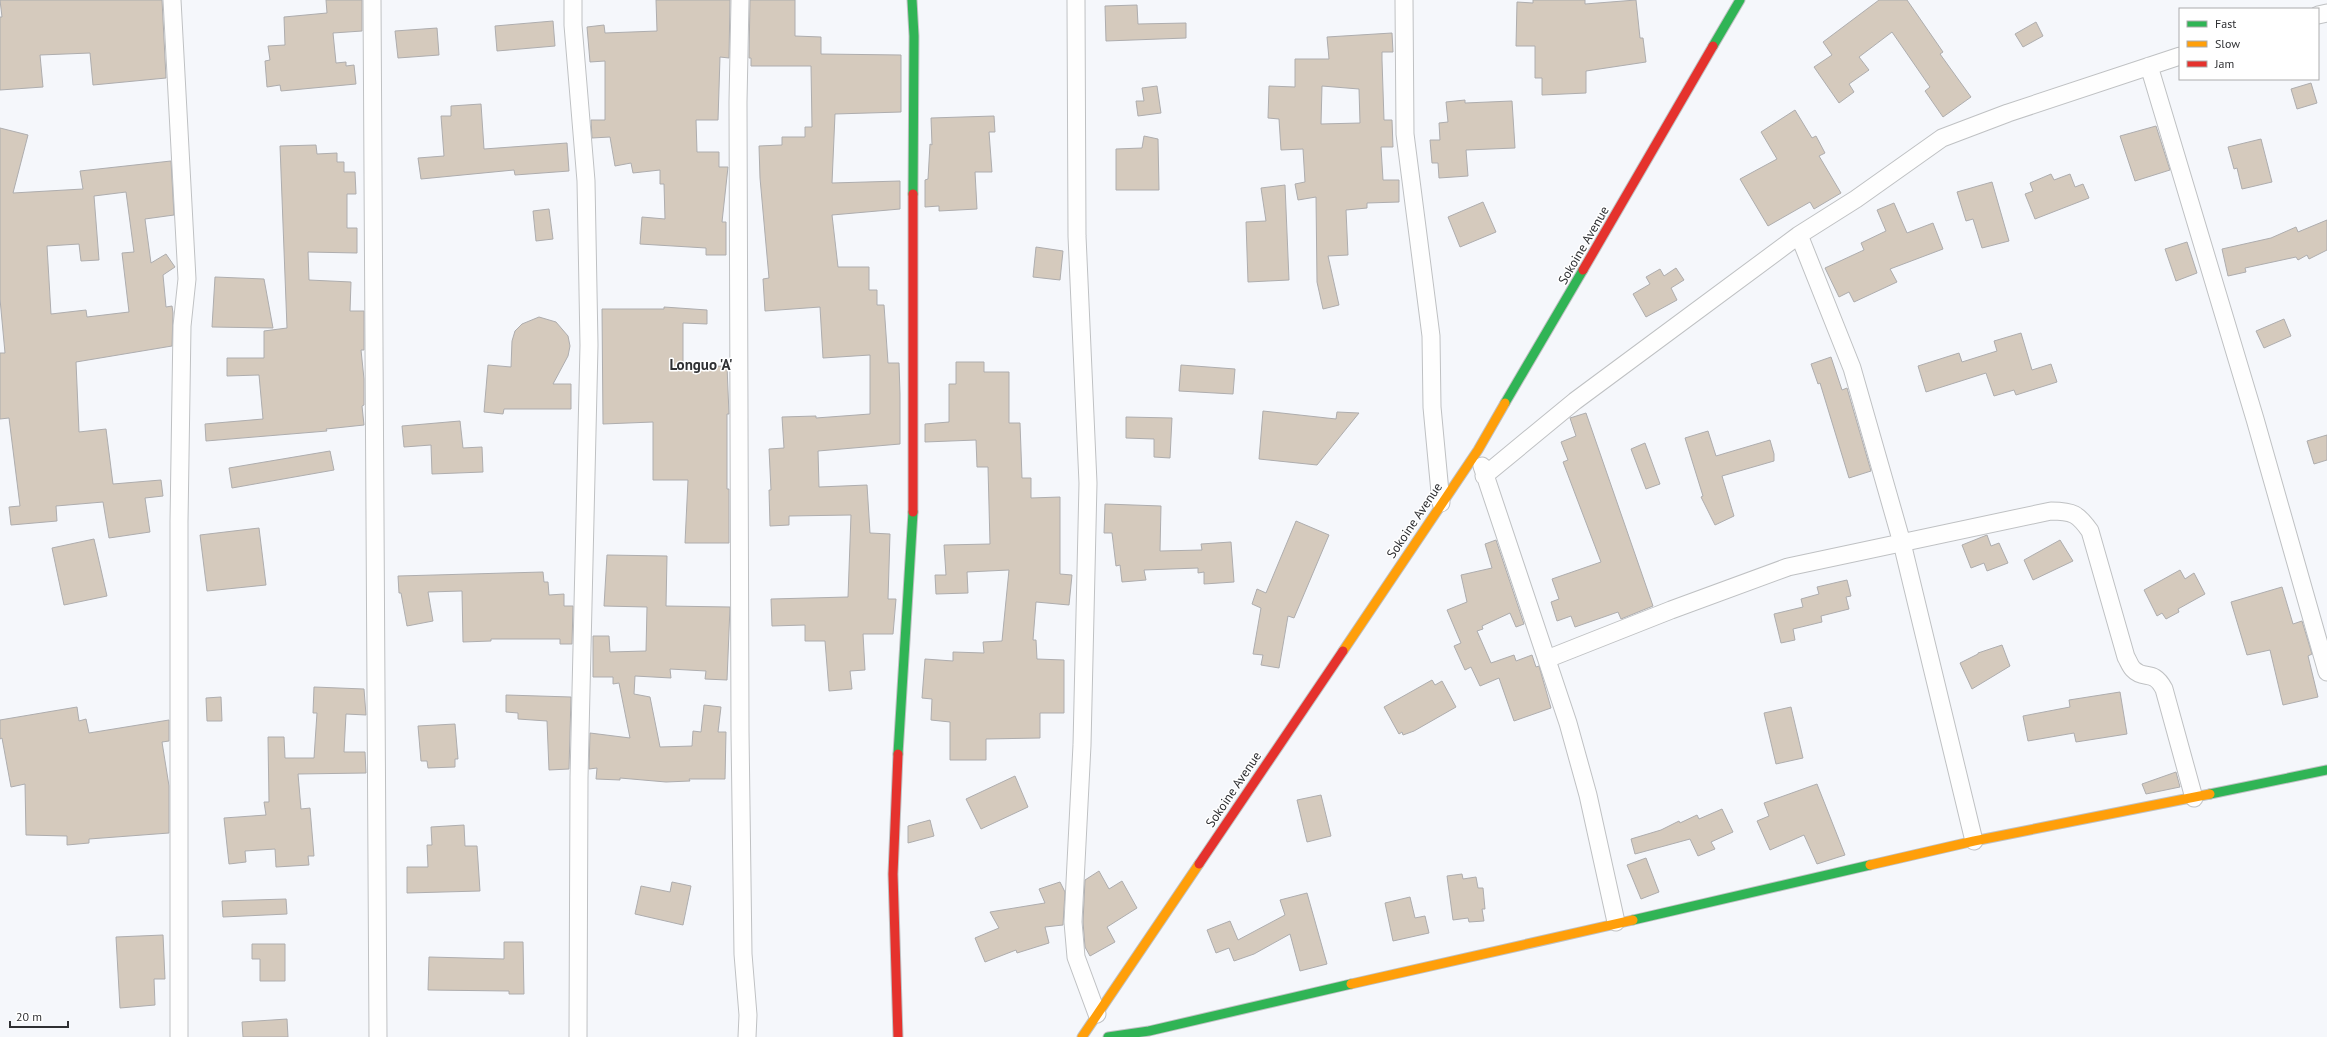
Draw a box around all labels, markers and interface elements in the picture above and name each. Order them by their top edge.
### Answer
legend [2179,8,2319,80]
text: Fast [2215,16,2236,31]
text: Slow [2215,36,2240,51]
text: Jam [2214,56,2234,71]
street label: Sokoine Avenue [1554,203,1613,288]
district label: Longuo 'A' [669,355,733,374]
street label: Sokoine Avenue [1383,479,1446,561]
street label: Sokoine Avenue [1202,748,1265,830]
scale bar [10,1003,68,1029]
text: 20 m [16,1009,42,1024]

